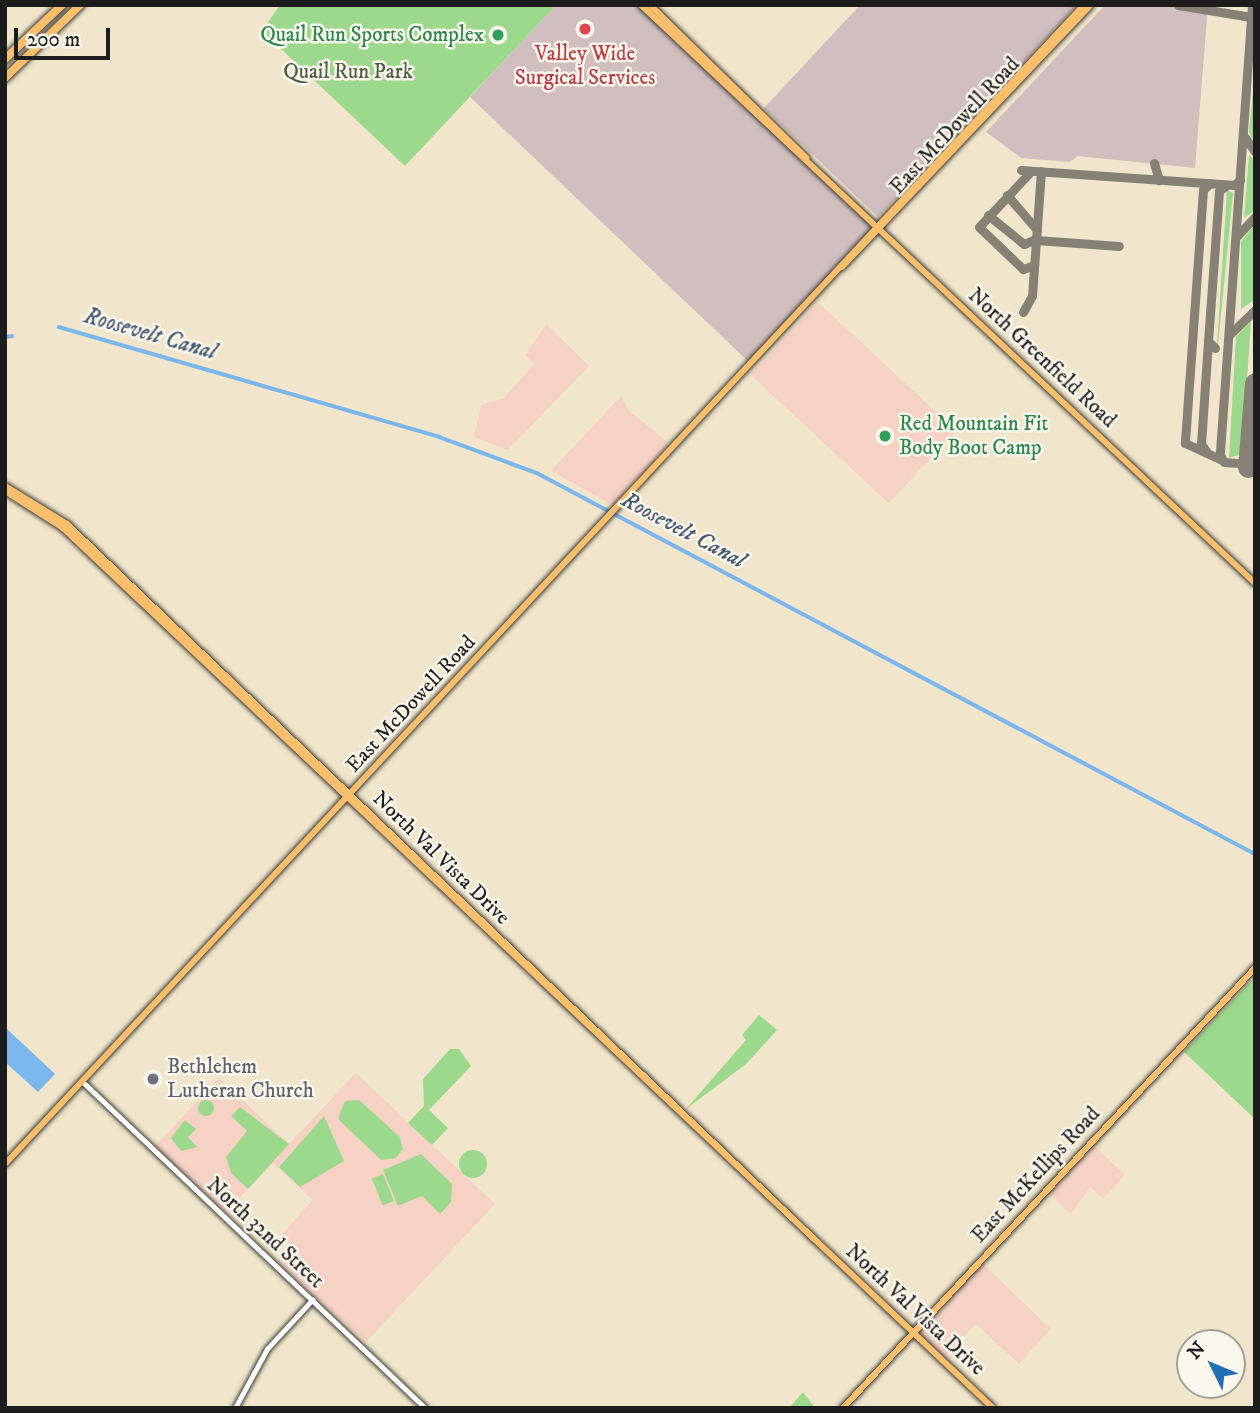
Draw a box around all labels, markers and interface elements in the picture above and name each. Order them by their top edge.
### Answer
scale bar [18,14,114,58]
marker: Valley Wide Surgical Services [575,19,595,39]
place label: Quail Run Sports Complex [260,22,484,48]
text: 200 m [27,27,80,53]
marker: Quail Run Sports Complex [490,27,506,43]
place label: Valley Wide Surgical Services [515,41,655,91]
street label: East McDowell Road [885,52,1025,200]
park label: Quail Run Park [283,59,413,85]
street label: North Greenfield Road [963,283,1121,433]
water label: Roosevelt Canal [81,303,219,367]
place label: Red Mountain Fit Body Boot Camp [899,411,1048,461]
marker: Red Mountain Fit Body Boot Camp [877,428,893,444]
water label: Roosevelt Canal [616,487,750,575]
street label: East McDowell Road [341,630,481,778]
street label: North Val Vista Drive [367,786,515,930]
place label: Bethlehem Lutheran Church [167,1054,314,1104]
marker: Bethlehem Lutheran Church [145,1071,161,1087]
street label: East McKellips Road [967,1102,1105,1248]
street label: North 32nd Street [201,1172,329,1294]
street label: North Val Vista Drive [840,1239,990,1381]
north arrow [1176,1329,1246,1399]
text: N [1183,1337,1210,1364]

